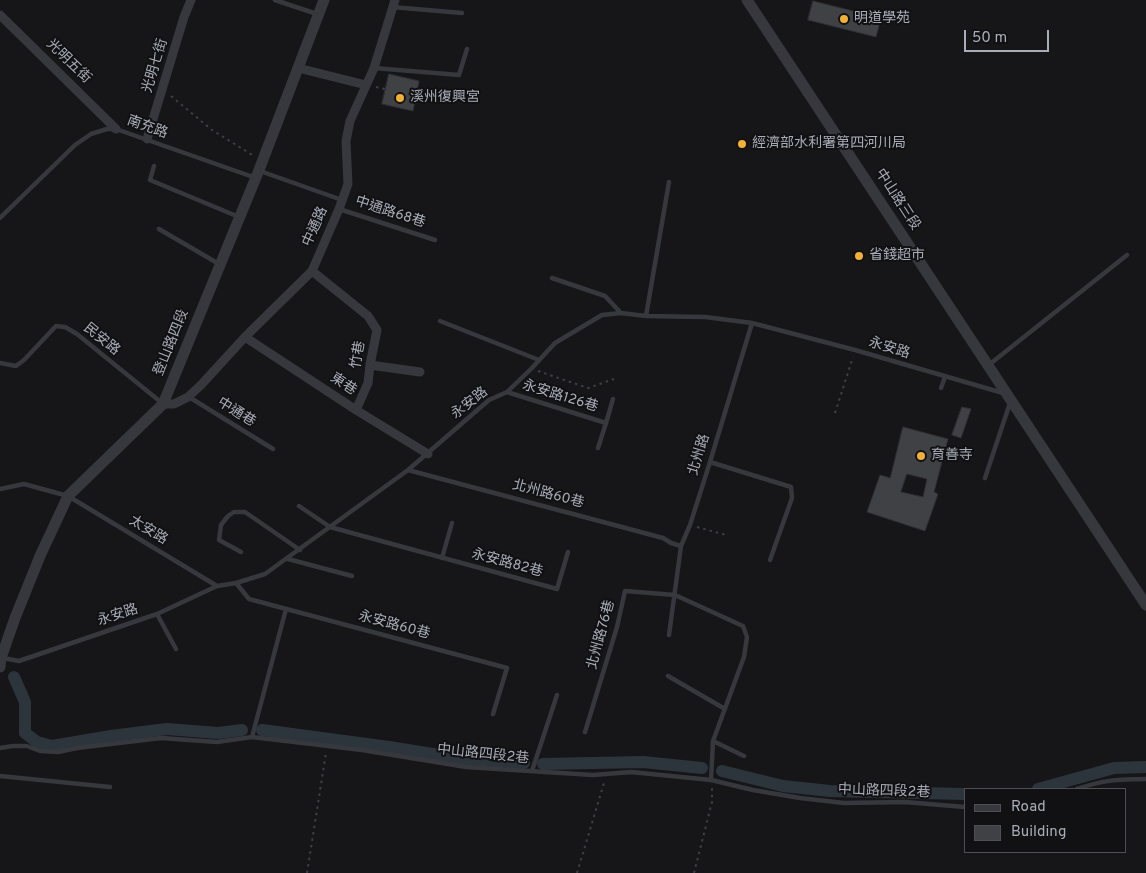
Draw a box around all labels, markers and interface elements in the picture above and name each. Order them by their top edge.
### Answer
place label: 明道學苑 [854,11,910,27]
marker: 明道學苑 [838,13,850,25]
scale bar [966,20,1051,52]
text: 50 m [972,29,1007,48]
street label: 光明五街 [42,37,94,87]
street label: 光明七街 [140,37,172,95]
place label: 溪州復興宮 [410,90,480,106]
marker: 溪州復興宮 [394,92,406,104]
street label: 南充路 [124,113,170,143]
place label: 經濟部水利署第四河川局 [752,136,906,152]
marker: 經濟部水利署第四河川局 [736,138,748,150]
street label: 中山路三段 [871,166,923,234]
street label: 中通路68巷 [353,194,427,232]
street label: 中通路 [300,204,332,250]
place label: 省錢超市 [869,248,925,264]
marker: 省錢超市 [853,250,865,262]
street label: 登山路四段 [151,307,193,379]
street label: 民安路 [79,320,123,360]
street label: 永安路 [866,335,912,363]
street label: 竹巷 [348,340,370,370]
street label: 東巷 [327,370,359,400]
street label: 永安路126巷 [520,378,600,416]
street label: 永安路 [448,384,492,424]
street label: 中通巷 [214,395,258,431]
street label: 北州路 [686,432,714,478]
place label: 育善寺 [931,448,973,464]
marker: 育善寺 [915,450,927,462]
street label: 北州路60巷 [510,477,586,513]
street label: 太安路 [126,513,170,549]
street label: 永安路82巷 [470,546,544,582]
street label: 北州路76巷 [585,599,619,671]
street label: 永安路 [95,602,141,630]
street label: 永安路60巷 [356,608,432,644]
street label: 中山路四段2巷 [436,742,530,768]
street label: 中山路四段2巷 [837,782,931,802]
legend [964,788,1126,853]
text: Road [1011,798,1046,817]
text: Building [1011,823,1066,842]

